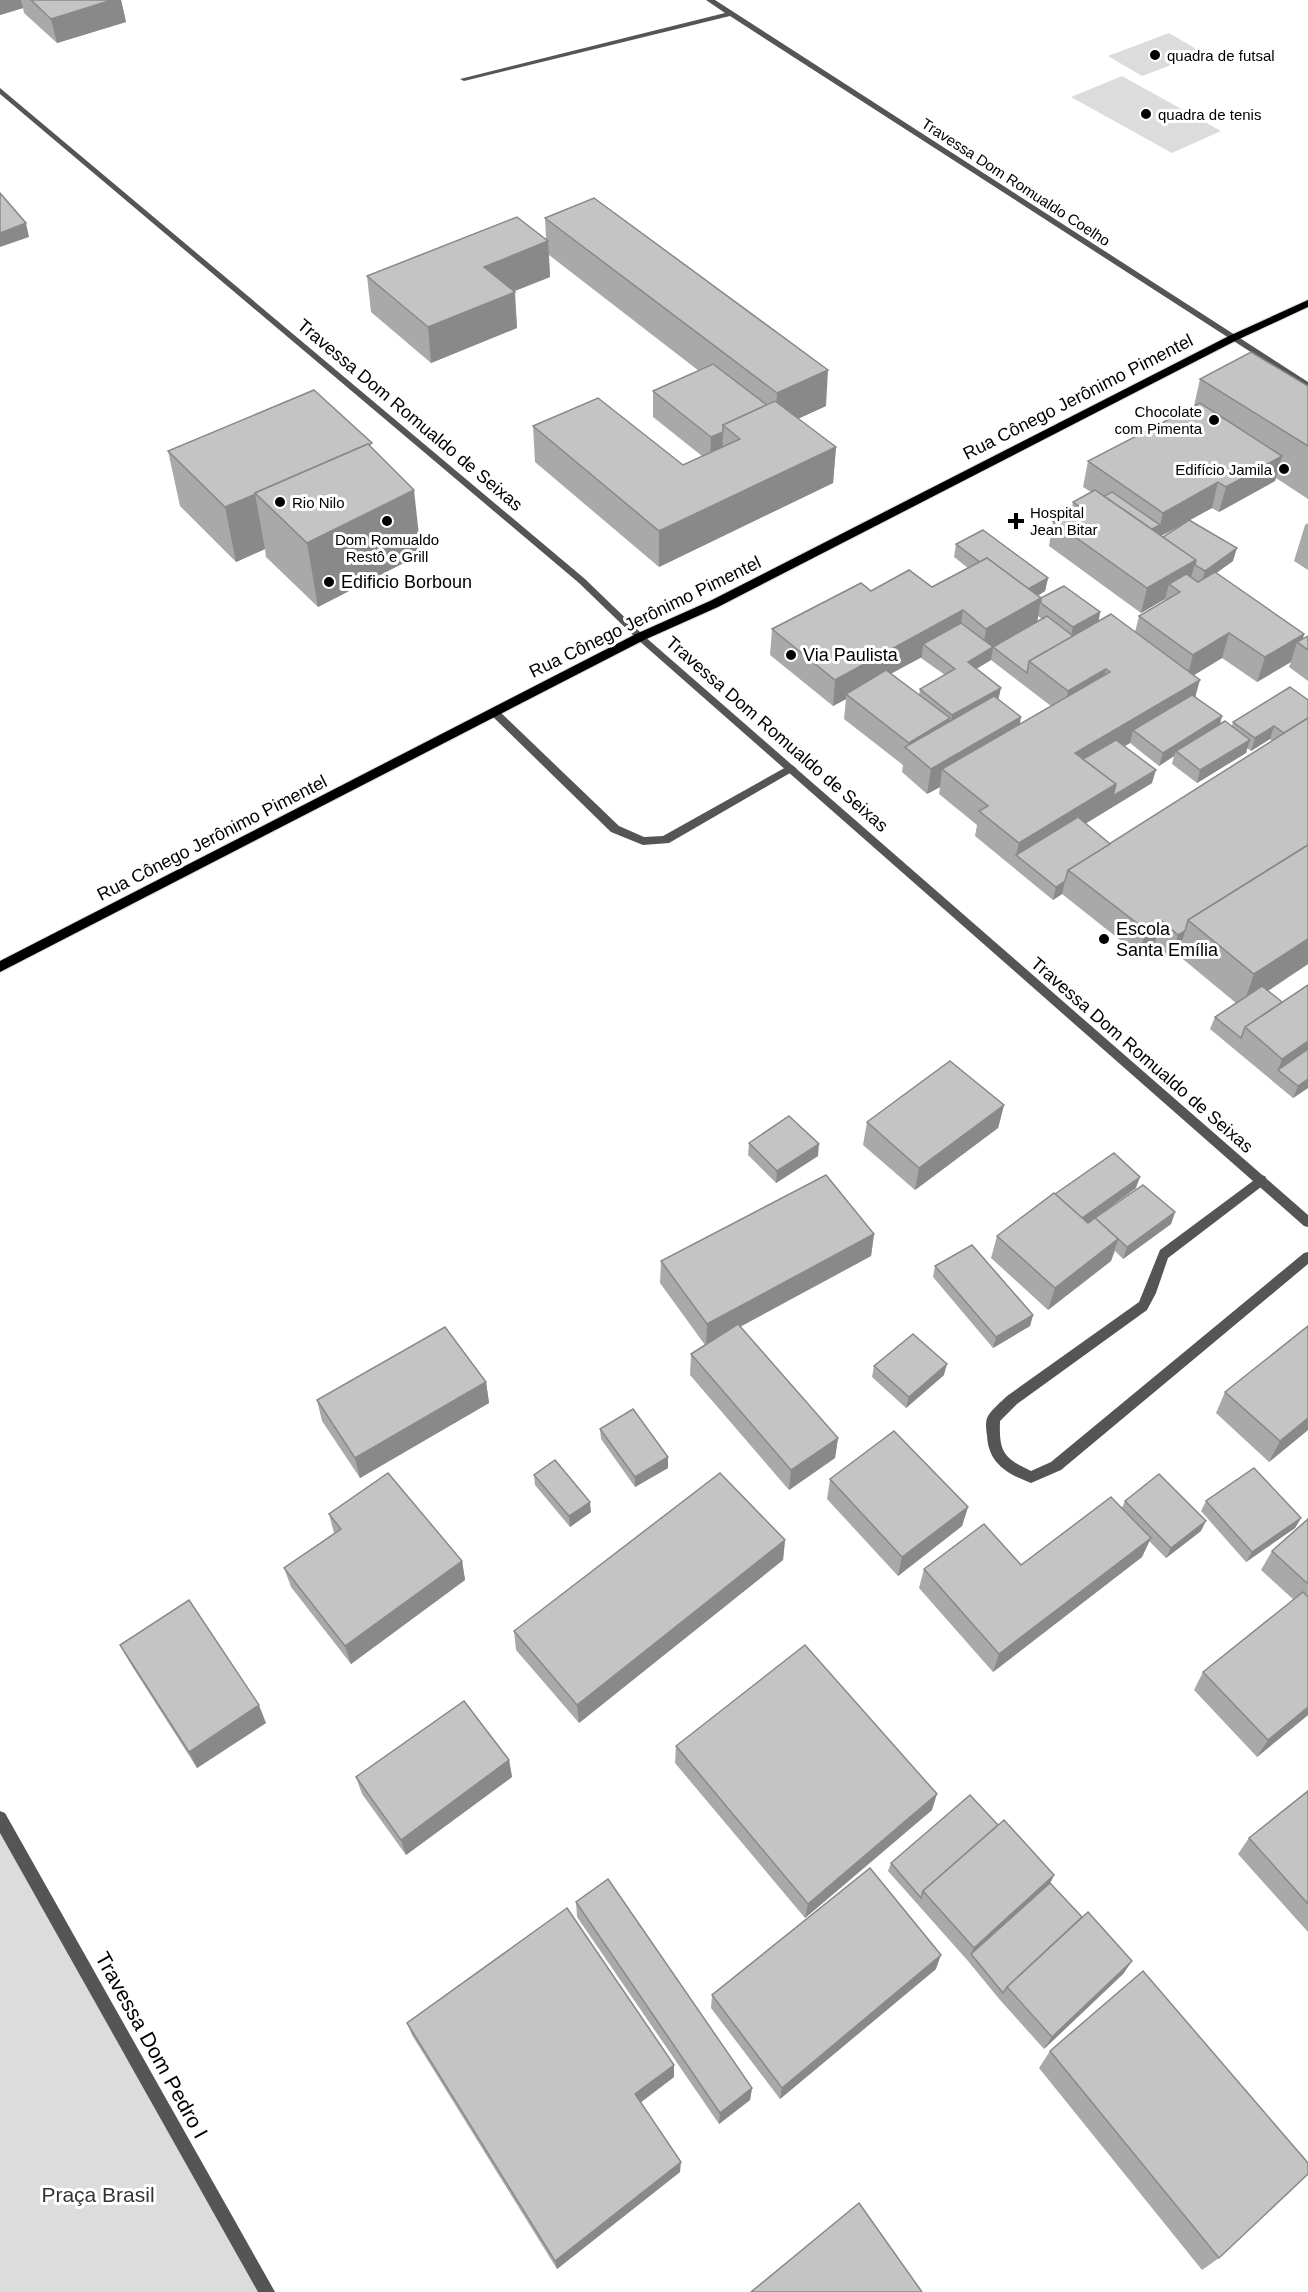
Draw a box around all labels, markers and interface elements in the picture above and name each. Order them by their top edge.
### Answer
place label: quadra de futsal [1167,47,1275,64]
marker: quadra de futsal [1148,48,1162,62]
place label: quadra de tenis [1158,106,1261,123]
marker: quadra de tenis [1139,107,1153,121]
street label: Travessa Dom Romualdo Coelho [919,115,1113,249]
street label: Travessa Dom Romualdo de Seixas [293,315,527,515]
street label: Rua Cônego Jerônimo Pimentel [960,330,1196,464]
place label: Chocolate com Pimenta [1114,403,1203,437]
marker: Chocolate com Pimenta [1207,413,1221,427]
place label: Edifício Jamila [1175,461,1273,478]
marker: Edifício Jamila [1277,462,1291,476]
place label: Rio Nilo [292,494,345,511]
marker: Rio Nilo [273,495,287,509]
place label: Hospital Jean Bitar [1030,504,1098,538]
marker: Hospital Jean Bitar [1007,512,1025,530]
marker: Dom Romualdo Restô e Grill [380,514,394,528]
place label: Dom Romualdo Restô e Grill [335,531,439,565]
street label: Rua Cônego Jerônimo Pimentel [526,552,764,682]
place label: Edificio Borboun [341,572,472,592]
marker: Edificio Borboun [322,575,336,589]
street label: Travessa Dom Romualdo de Seixas [662,632,892,836]
place label: Via Paulista [803,645,899,665]
marker: Via Paulista [784,648,798,662]
street label: Rua Cônego Jerônimo Pimentel [94,771,330,905]
place label: Escola Santa Emília [1116,919,1219,960]
marker: Escola Santa Emília [1097,932,1111,946]
street label: Travessa Dom Romualdo de Seixas [1027,953,1257,1157]
street label: Travessa Dom Pedro I [91,1948,213,2142]
park label: Praça Brasil [41,2183,155,2206]

